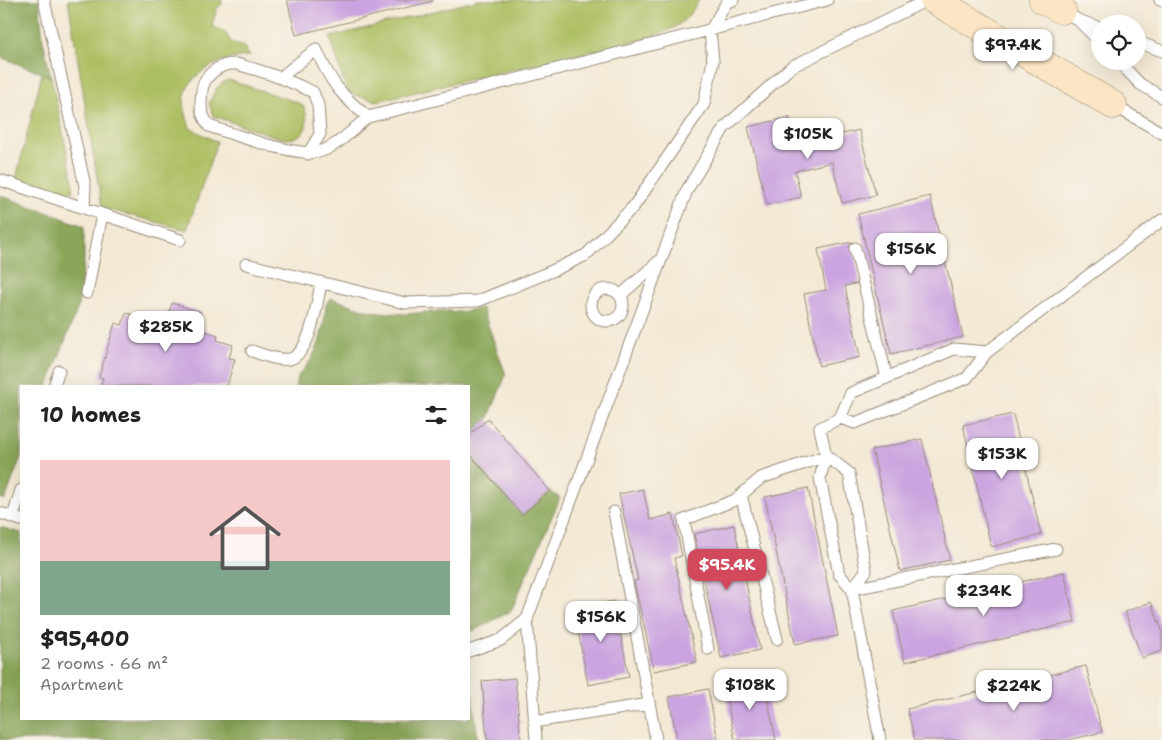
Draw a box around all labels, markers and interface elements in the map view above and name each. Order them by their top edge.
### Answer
map controls [1091,15,1146,70]
button: locate [1091,15,1146,70]
pin: $97.4K [972,28,1054,71]
text: $97.4K [985,34,1041,55]
pin: $105K [773,118,843,160]
text: $105K [783,123,833,144]
pin: $156K [876,232,946,275]
text: $156K [886,238,936,259]
pin: $285K [131,310,201,353]
text: $285K [139,316,193,337]
text: 10 homes [40,401,141,429]
icon: filters [422,401,450,429]
pin: $153K [967,438,1037,480]
text: $153K [977,443,1027,464]
icon: home [200,493,290,583]
pin: $95.4K [686,548,768,591]
text: $95.4K [699,554,755,575]
pin: $234K [949,574,1019,617]
text: $234K [957,580,1011,601]
pin: $156K [566,600,636,643]
text: $156K [576,606,626,627]
text: $95,400 [40,625,129,653]
text: 2 rooms · 66 m² [40,653,168,674]
pin: $108K [715,668,785,711]
pin: $224K [979,670,1049,712]
text: Apartment [40,674,123,695]
text: $108K [725,674,775,695]
text: $224K [987,675,1041,696]

